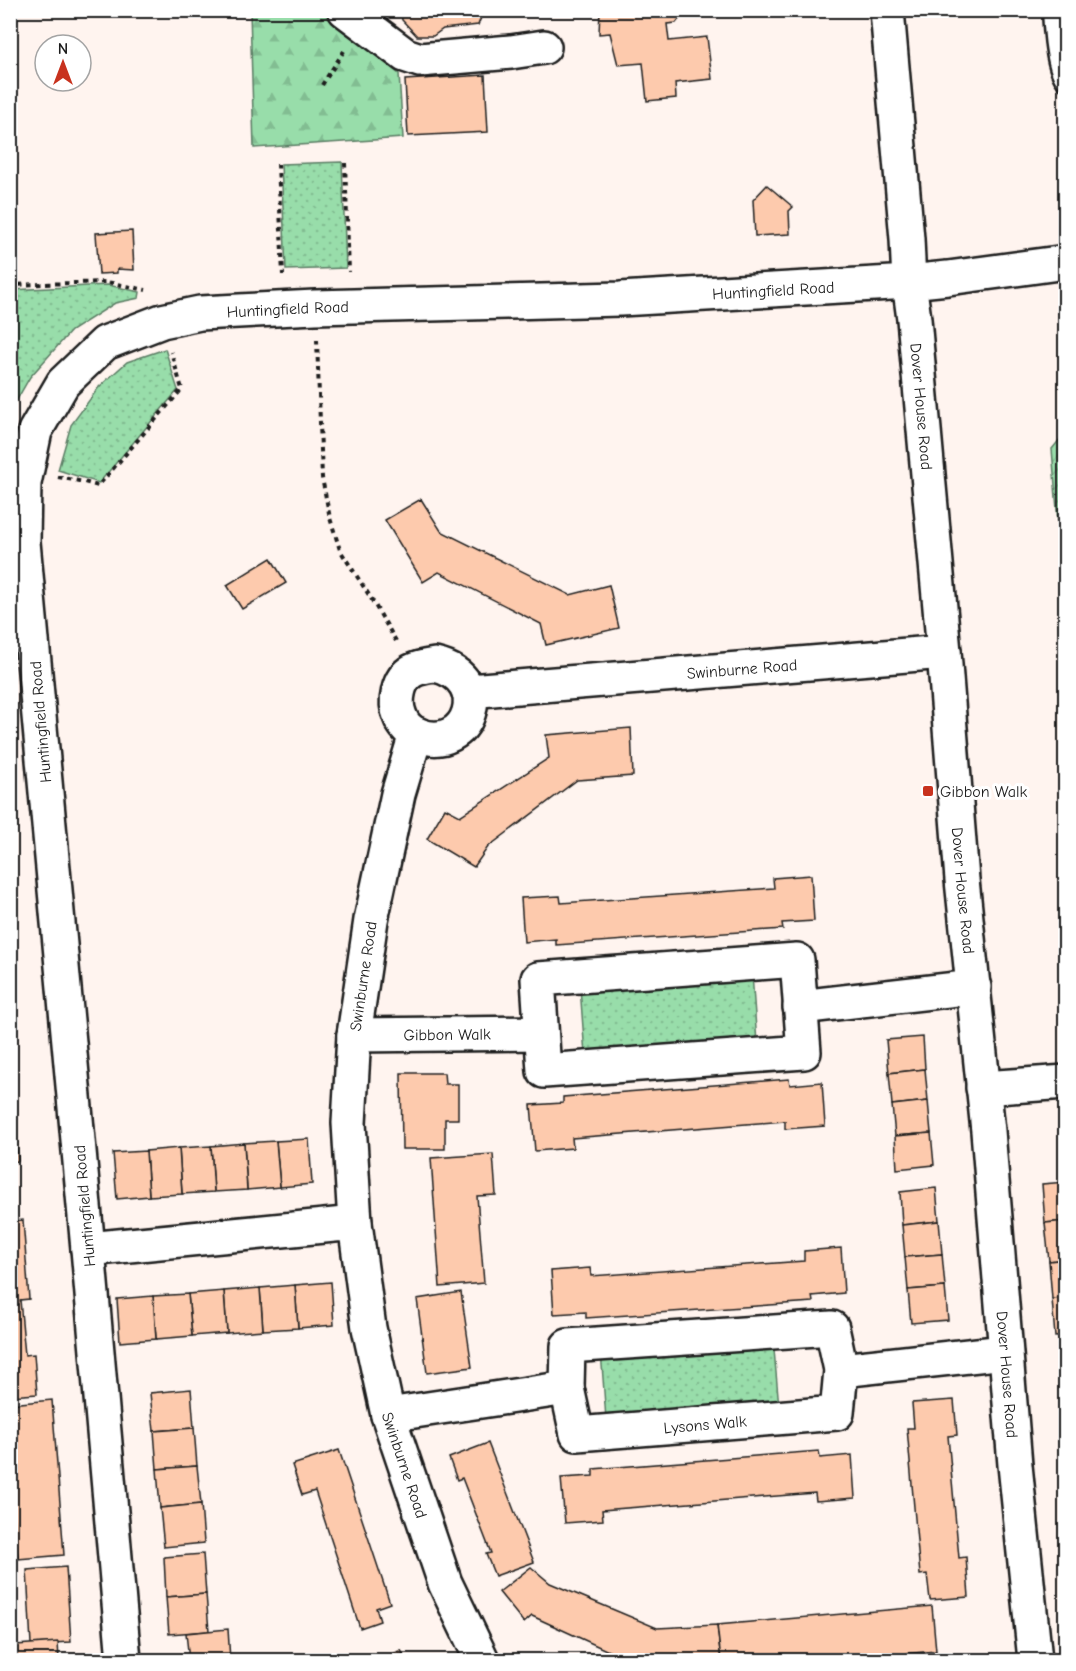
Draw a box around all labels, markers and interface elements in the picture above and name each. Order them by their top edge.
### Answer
north arrow [33,33,93,93]
text: N [58,40,68,58]
street label: Huntingfield Road [712,278,835,304]
street label: Huntingfield Road [226,298,349,322]
street label: Dover House Road [906,342,936,471]
street label: Swinburne Road [686,656,798,683]
street label: Huntingfield Road [27,660,55,784]
place label: Gibbon Walk [940,783,1027,801]
marker: Gibbon Walk [921,784,935,798]
street label: Dover House Road [948,827,978,955]
street label: Swinburne Road [347,920,381,1032]
street label: Gibbon Walk [403,1026,491,1044]
street label: Huntingfield Road [71,1144,99,1268]
street label: Dover House Road [993,1310,1021,1439]
street label: Swinburne Road [378,1410,430,1521]
street label: Lysons Walk [663,1412,748,1438]

